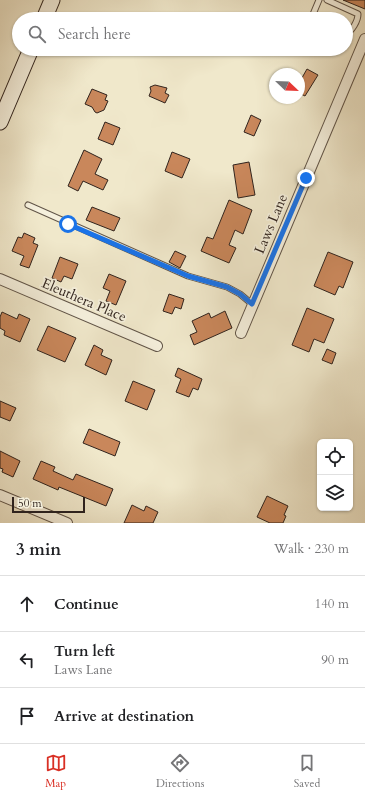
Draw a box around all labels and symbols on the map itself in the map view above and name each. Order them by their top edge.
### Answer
north arrow [269,68,305,104]
route end [297,169,315,187]
street label: Laws Lane [250,191,292,257]
route start [59,215,77,233]
street label: Eleuthera Place [39,274,129,326]
scale bar [12,495,85,514]

